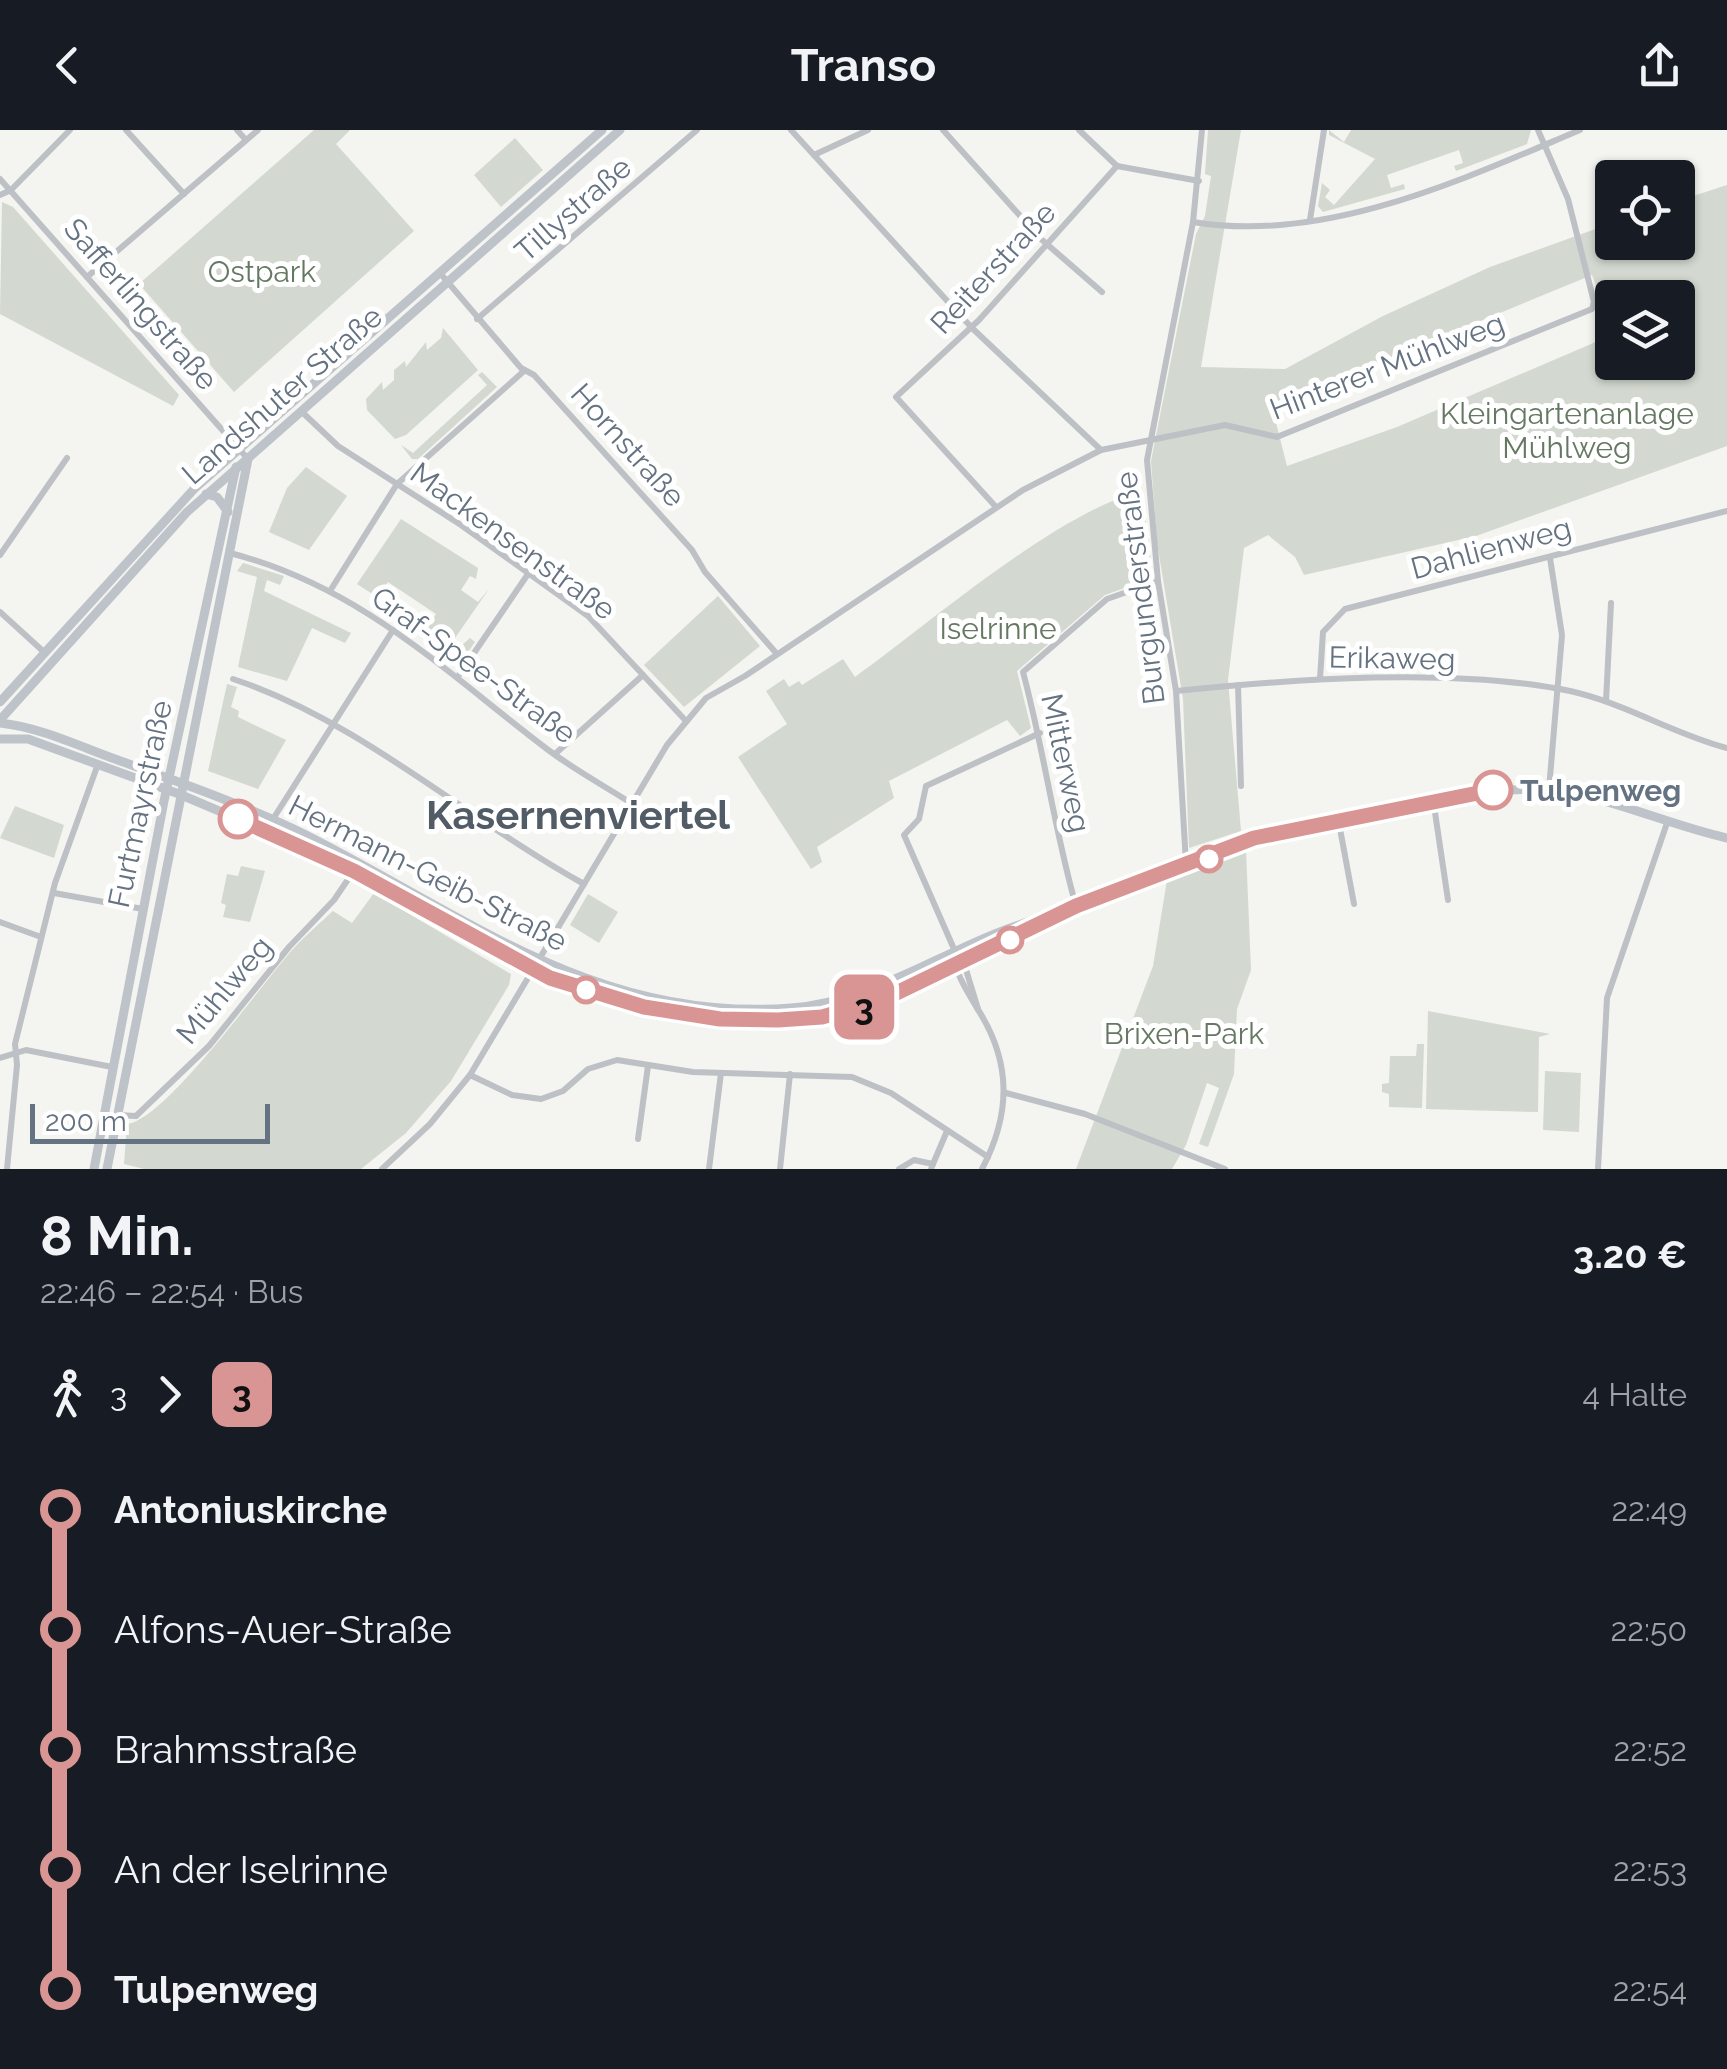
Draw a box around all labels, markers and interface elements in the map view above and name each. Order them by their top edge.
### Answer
icon: back [40,38,95,93]
icon: share [1632,38,1687,93]
text: Transo [791,39,936,92]
street label: Tillystraße [508,149,638,269]
map controls [1595,160,1695,380]
button: locate [1595,160,1695,260]
street label: Reiterstraße [923,195,1063,341]
street label: Safferlingstraße [57,211,225,397]
park label: Ostpark [208,254,316,289]
button: layers [1595,280,1695,380]
street label: Landshuter Straße [175,299,389,491]
street label: Hinterer Mühlweg [1265,305,1509,427]
street label: Hornstraße [564,376,692,514]
park label: Kleingartenanlage Mühlweg [1440,396,1694,465]
street label: Mackensenstraße [404,455,622,627]
street label: Burgunderstraße [1108,470,1172,706]
street label: Dahlienweg [1407,510,1575,586]
street label: Graf-Spee-Straße [365,579,583,751]
park label: Iselrinne [939,611,1057,646]
street label: Erikaweg [1328,639,1456,677]
street label: Mitterweg [1034,690,1098,836]
street label: Furtmayrstraße [101,697,179,911]
marker: Tulpenweg [1474,771,1512,809]
place label: Tulpenweg [1520,773,1681,808]
street label: Hermann-Geib-Straße [283,788,573,958]
district label: Kasernenviertel [426,791,730,838]
unlabelled marker [219,800,257,838]
unlabelled marker [1196,846,1222,872]
unlabelled marker [997,927,1023,953]
street label: Mühlweg [169,929,279,1051]
line badge: 3 [832,974,896,1040]
unlabelled marker [573,977,599,1003]
text: 3 [854,987,874,1028]
park label: Brixen-Park [1104,1016,1264,1051]
scale bar [30,1099,270,1144]
text: 200 m [45,1105,127,1138]
text: 8 Min. [40,1203,194,1268]
text: 3.20 € [1573,1232,1687,1277]
text: 22:46 – 22:54 · Bus [40,1273,303,1310]
icon: walk [40,1367,95,1422]
icon: forward [142,1367,197,1422]
text: 3 [232,1374,252,1415]
text: 3 [110,1376,127,1413]
text: 4 Halte [1583,1376,1687,1413]
text: Antoniuskirche [114,1487,387,1532]
text: 22:49 [1611,1491,1687,1528]
text: Alfons-Auer-Straße [114,1607,452,1652]
text: 22:50 [1611,1611,1687,1648]
text: Brahmsstraße [114,1727,357,1772]
text: 22:52 [1614,1731,1687,1768]
text: An der Iselrinne [114,1847,388,1892]
text: 22:53 [1613,1851,1687,1888]
text: Tulpenweg [114,1967,318,2012]
text: 22:54 [1613,1971,1687,2008]

